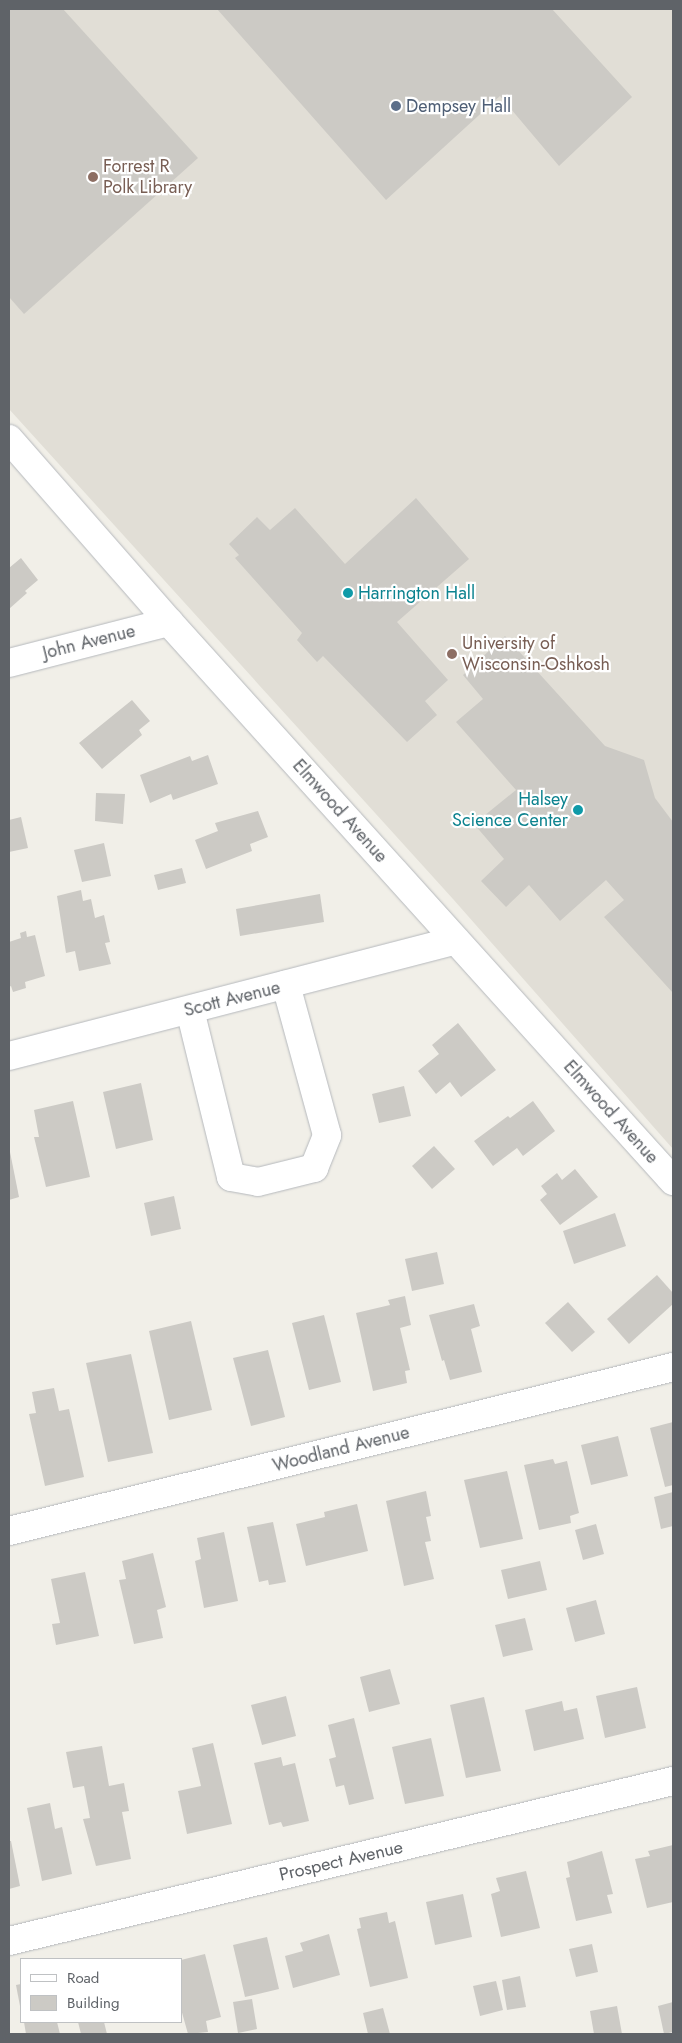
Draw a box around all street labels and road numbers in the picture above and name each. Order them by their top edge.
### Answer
street label: John Avenue [41,620,137,664]
street label: Elmwood Avenue [288,755,392,867]
street label: Scott Avenue [182,977,282,1021]
street label: Elmwood Avenue [559,1056,663,1168]
street label: Woodland Avenue [270,1422,412,1476]
street label: Prospect Avenue [277,1836,405,1886]

